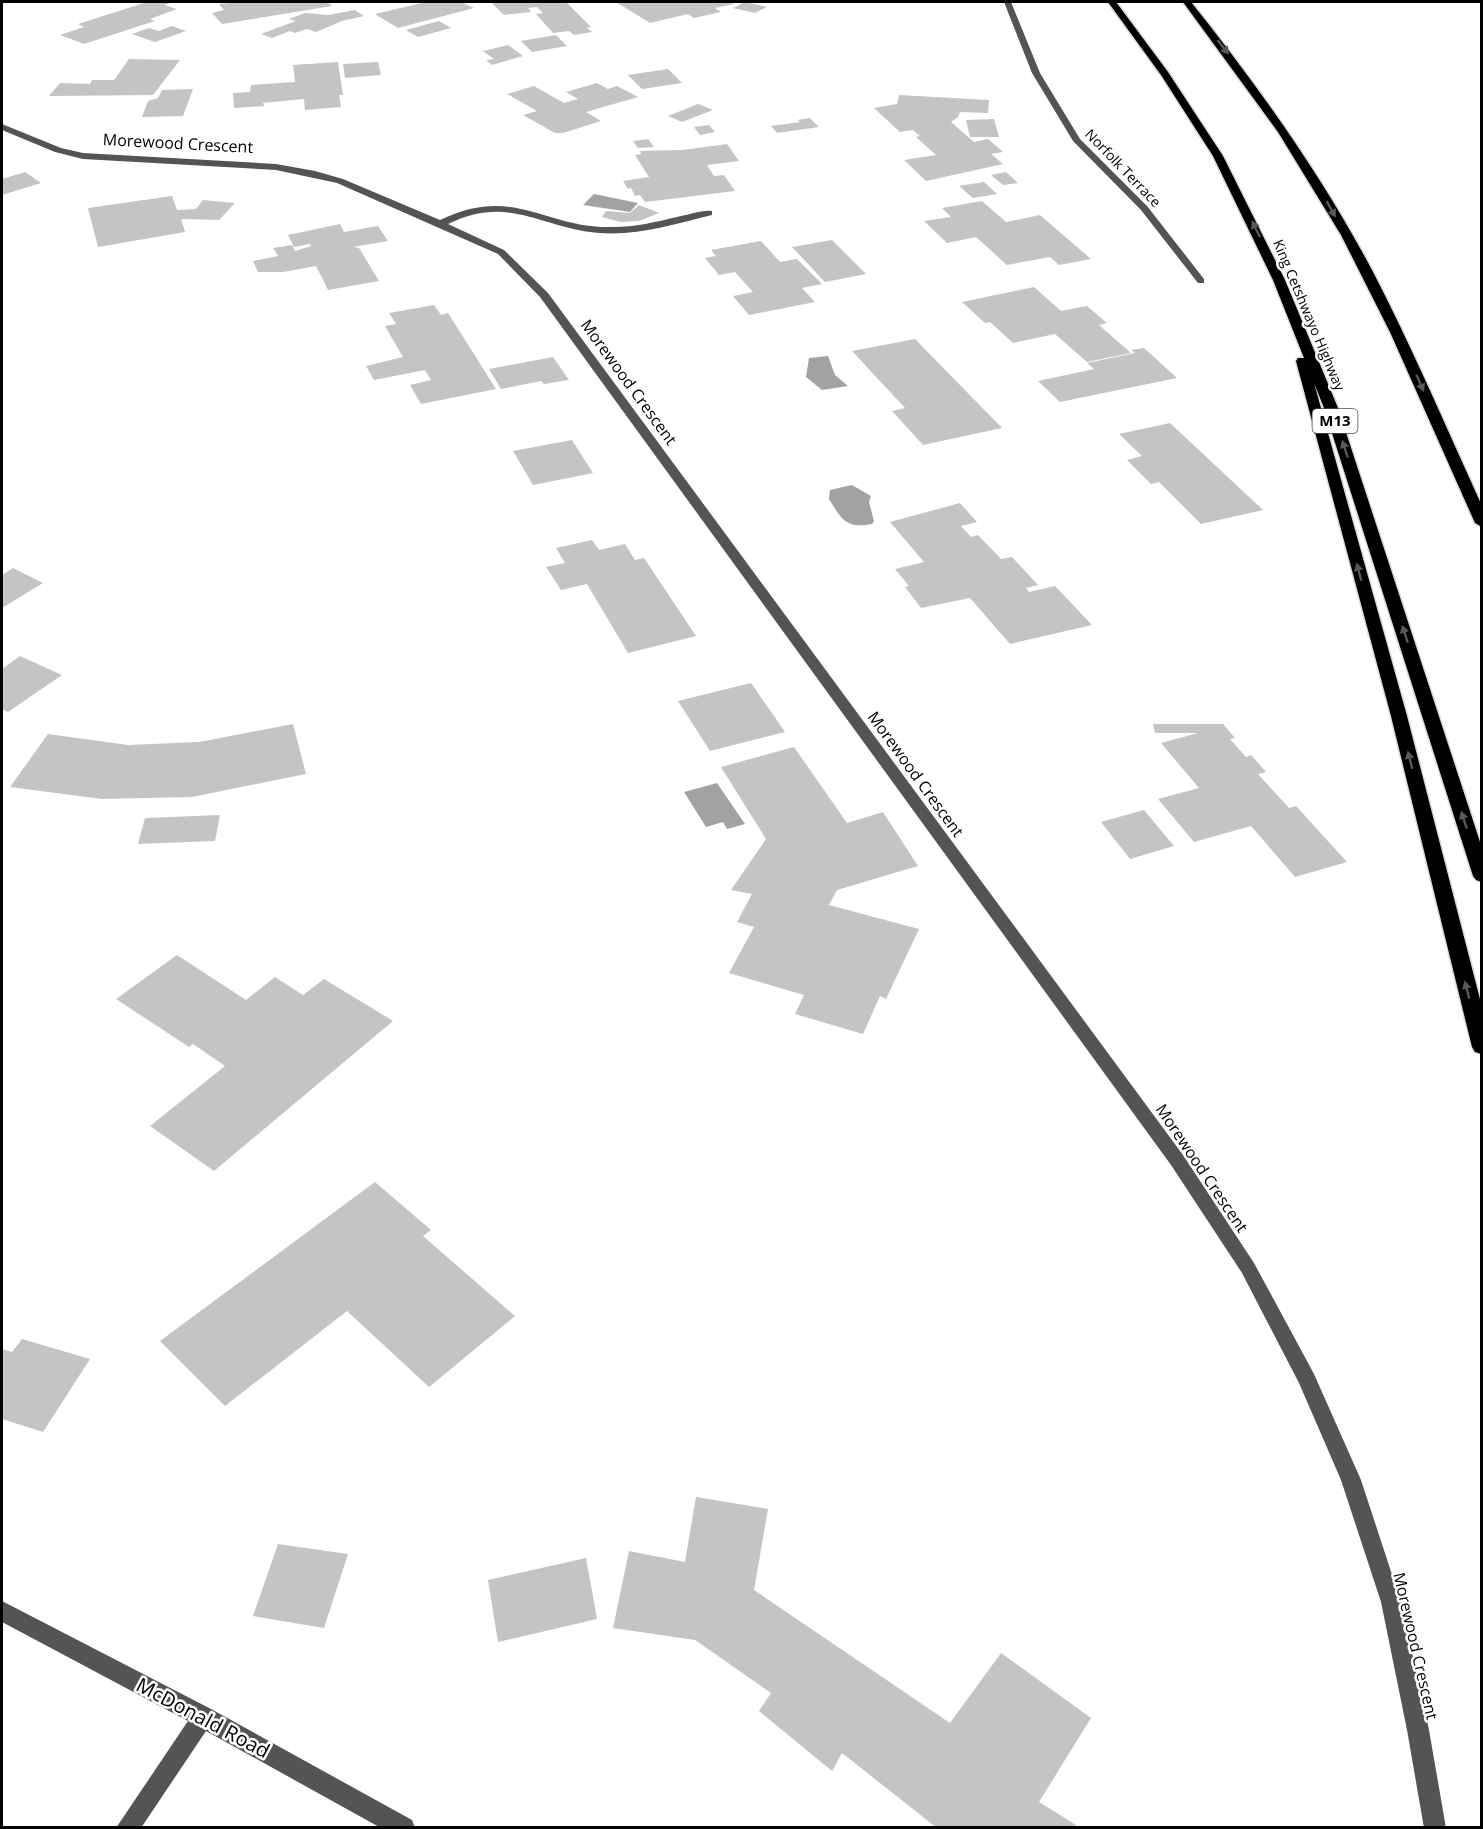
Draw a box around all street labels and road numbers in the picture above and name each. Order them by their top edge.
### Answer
street label: Norfolk Terrace [1081,124,1166,211]
street label: Morewood Crescent [102,128,254,158]
street label: King Cetshwayo Highway [1269,236,1350,394]
street label: Morewood Crescent [576,315,682,450]
road number: M13 [1312,409,1358,433]
street label: Morewood Crescent [863,707,969,842]
street label: Morewood Crescent [1151,1099,1253,1237]
street label: Morewood Crescent [1388,1570,1444,1722]
street label: McDonald Road [132,1671,275,1764]

